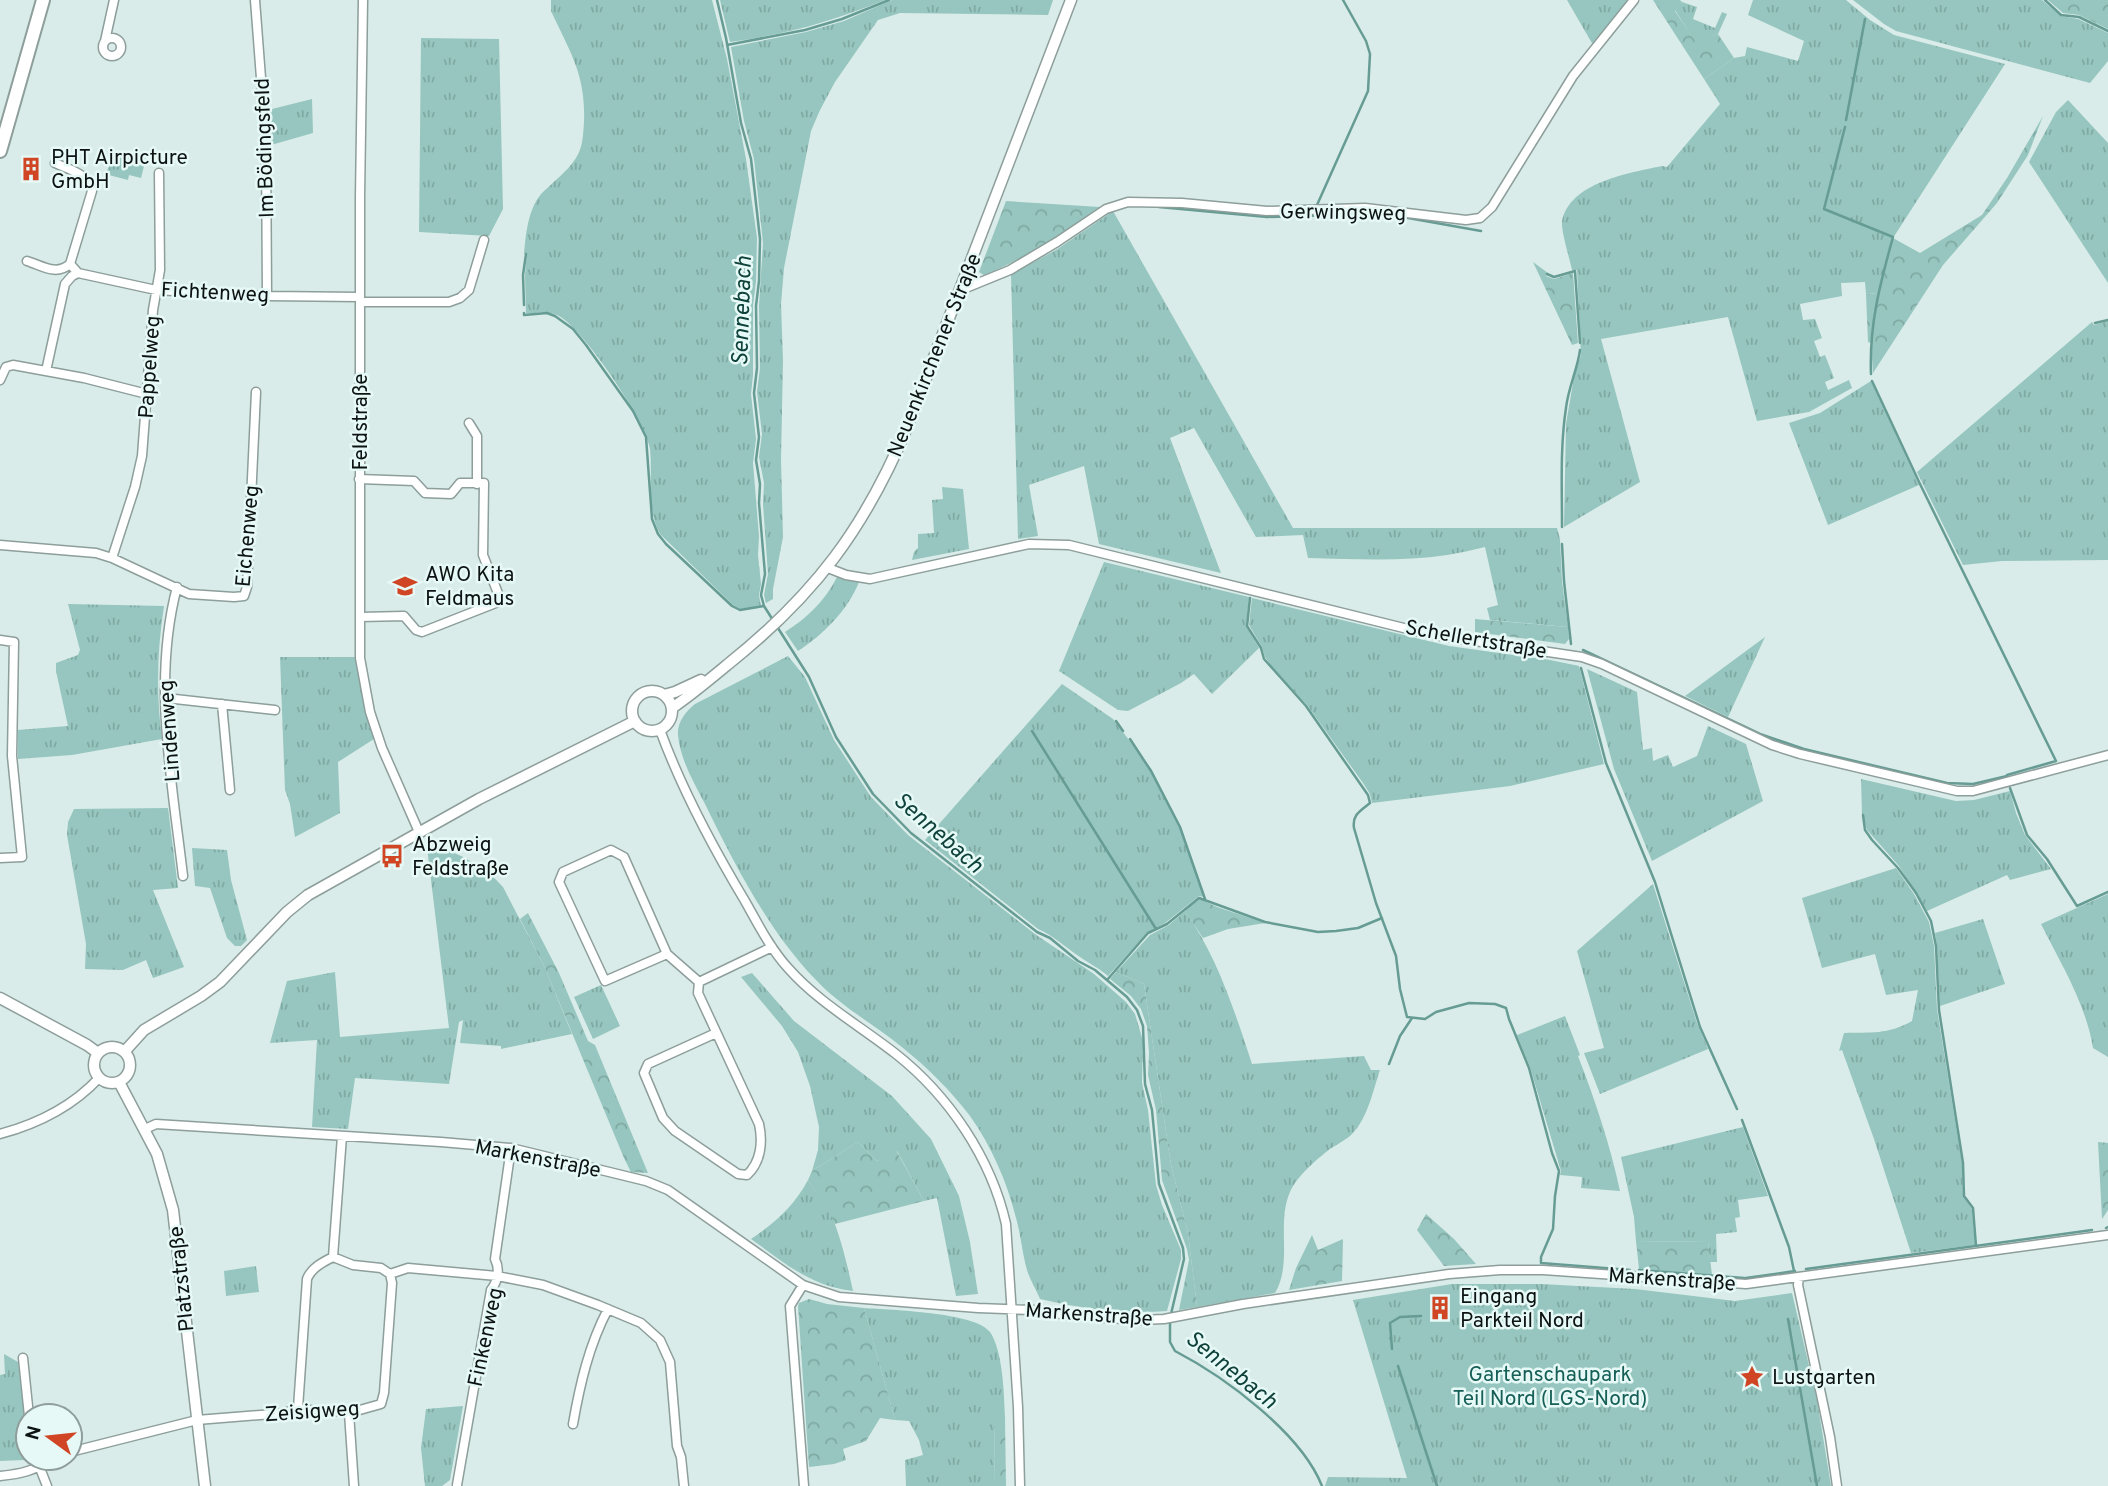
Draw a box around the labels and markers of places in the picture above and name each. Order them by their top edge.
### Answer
place label: PHT Airpicture GmbH [51,145,188,196]
building icon: PHT Airpicture GmbH [17,155,45,183]
place label: AWO Kita Feldmaus [425,562,514,613]
school or university icon: AWO Kita Feldmaus [391,572,419,600]
place label: Abzweig Feldstraße [412,832,509,883]
bus stop icon: Abzweig Feldstraße [378,842,406,870]
place label: Eingang Parkteil Nord [1460,1284,1584,1335]
building icon: Eingang Parkteil Nord [1426,1294,1454,1322]
place icon: Lustgarten [1738,1363,1766,1391]
place label: Lustgarten [1772,1365,1876,1392]

